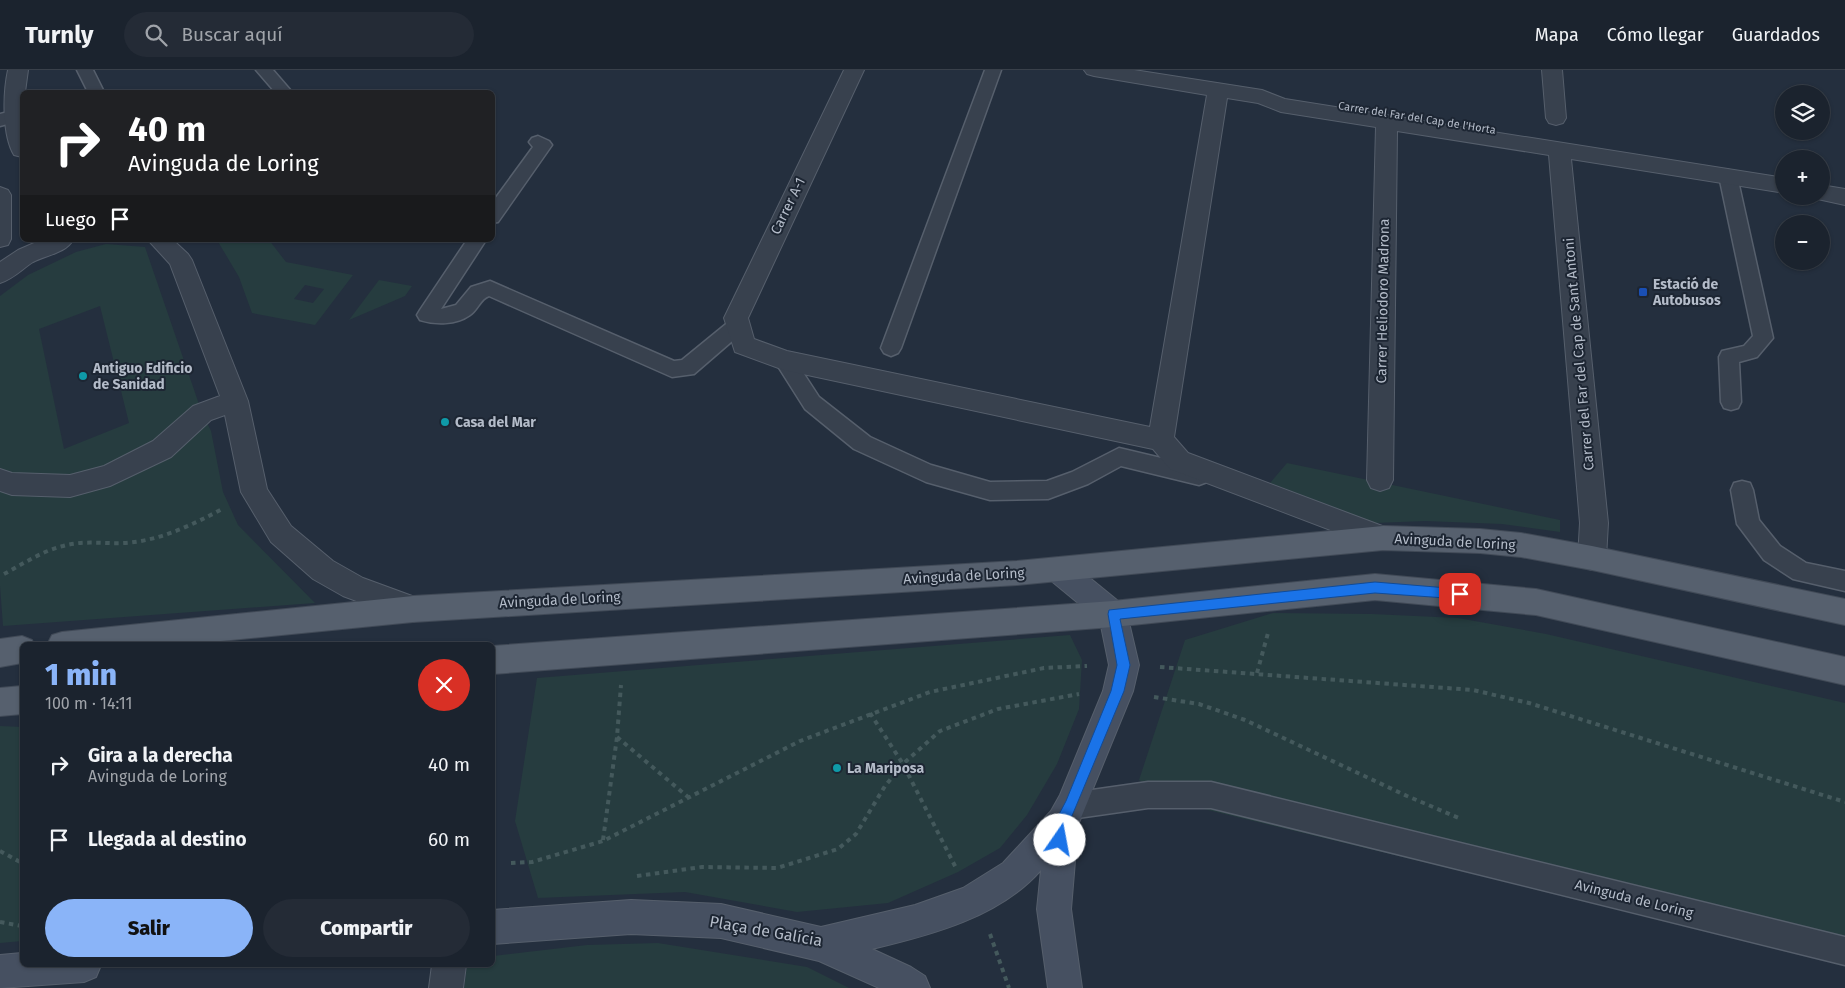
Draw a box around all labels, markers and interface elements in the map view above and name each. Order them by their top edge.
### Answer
search box [124,12,474,57]
text: Turnly [25,21,94,49]
icon: search [142,21,170,49]
text: Buscar aquí [182,23,283,46]
text: Mapa [1535,24,1579,46]
text: Cómo llegar [1607,24,1704,46]
text: Guardados [1732,24,1820,46]
map controls [1775,85,1830,270]
button: layers [1775,85,1830,140]
street label: Carrer del Far del Cap de l'Horta [1337,99,1497,137]
text: 40 m [128,108,206,150]
icon: right [45,110,110,175]
text: Avinguda de Loring [128,150,319,177]
button: + [1775,150,1830,205]
street label: Carrer A-1 [767,175,809,237]
icon: arrive [106,205,134,233]
text: Luego [45,208,96,231]
button: − [1775,215,1830,270]
street label: Carrer Heliodoro Madrona [1373,218,1393,384]
street label: Carrer del Far del Cap de Sant Antoni [1560,237,1598,471]
place label: Estació de Autobusos [1652,276,1721,309]
marker: Estació de Autobusos [1637,286,1649,298]
place label: Antiguo Edificio de Sanidad [92,360,192,393]
marker: Antiguo Edificio de Sanidad [77,370,89,382]
place label: Casa del Mar [455,414,536,431]
marker: Casa del Mar [439,416,451,428]
street label: Avinguda de Loring [1394,530,1517,554]
street label: Avinguda de Loring [903,564,1026,588]
pin [1439,573,1481,615]
icon: arrive [1446,580,1474,608]
street label: Avinguda de Loring [499,588,622,612]
text: 1 min [45,657,117,693]
button: close [418,659,470,711]
text: 100 m · 14:11 [45,694,132,713]
text: Gira a la derecha [88,744,233,767]
icon: right [45,751,73,779]
text: 40 m [428,753,470,776]
place label: La Mariposa [847,760,924,777]
marker: La Mariposa [831,762,843,774]
text: Avinguda de Loring [88,767,227,786]
position arrow [1033,813,1085,865]
icon: arrive [45,826,73,854]
text: Llegada al destino [88,828,247,851]
text: 60 m [428,828,470,851]
street label: Avinguda de Loring [1573,876,1696,922]
button: Salir [45,899,253,957]
button: Compartir [263,899,470,957]
street label: Plaça de Galícia [708,912,824,951]

